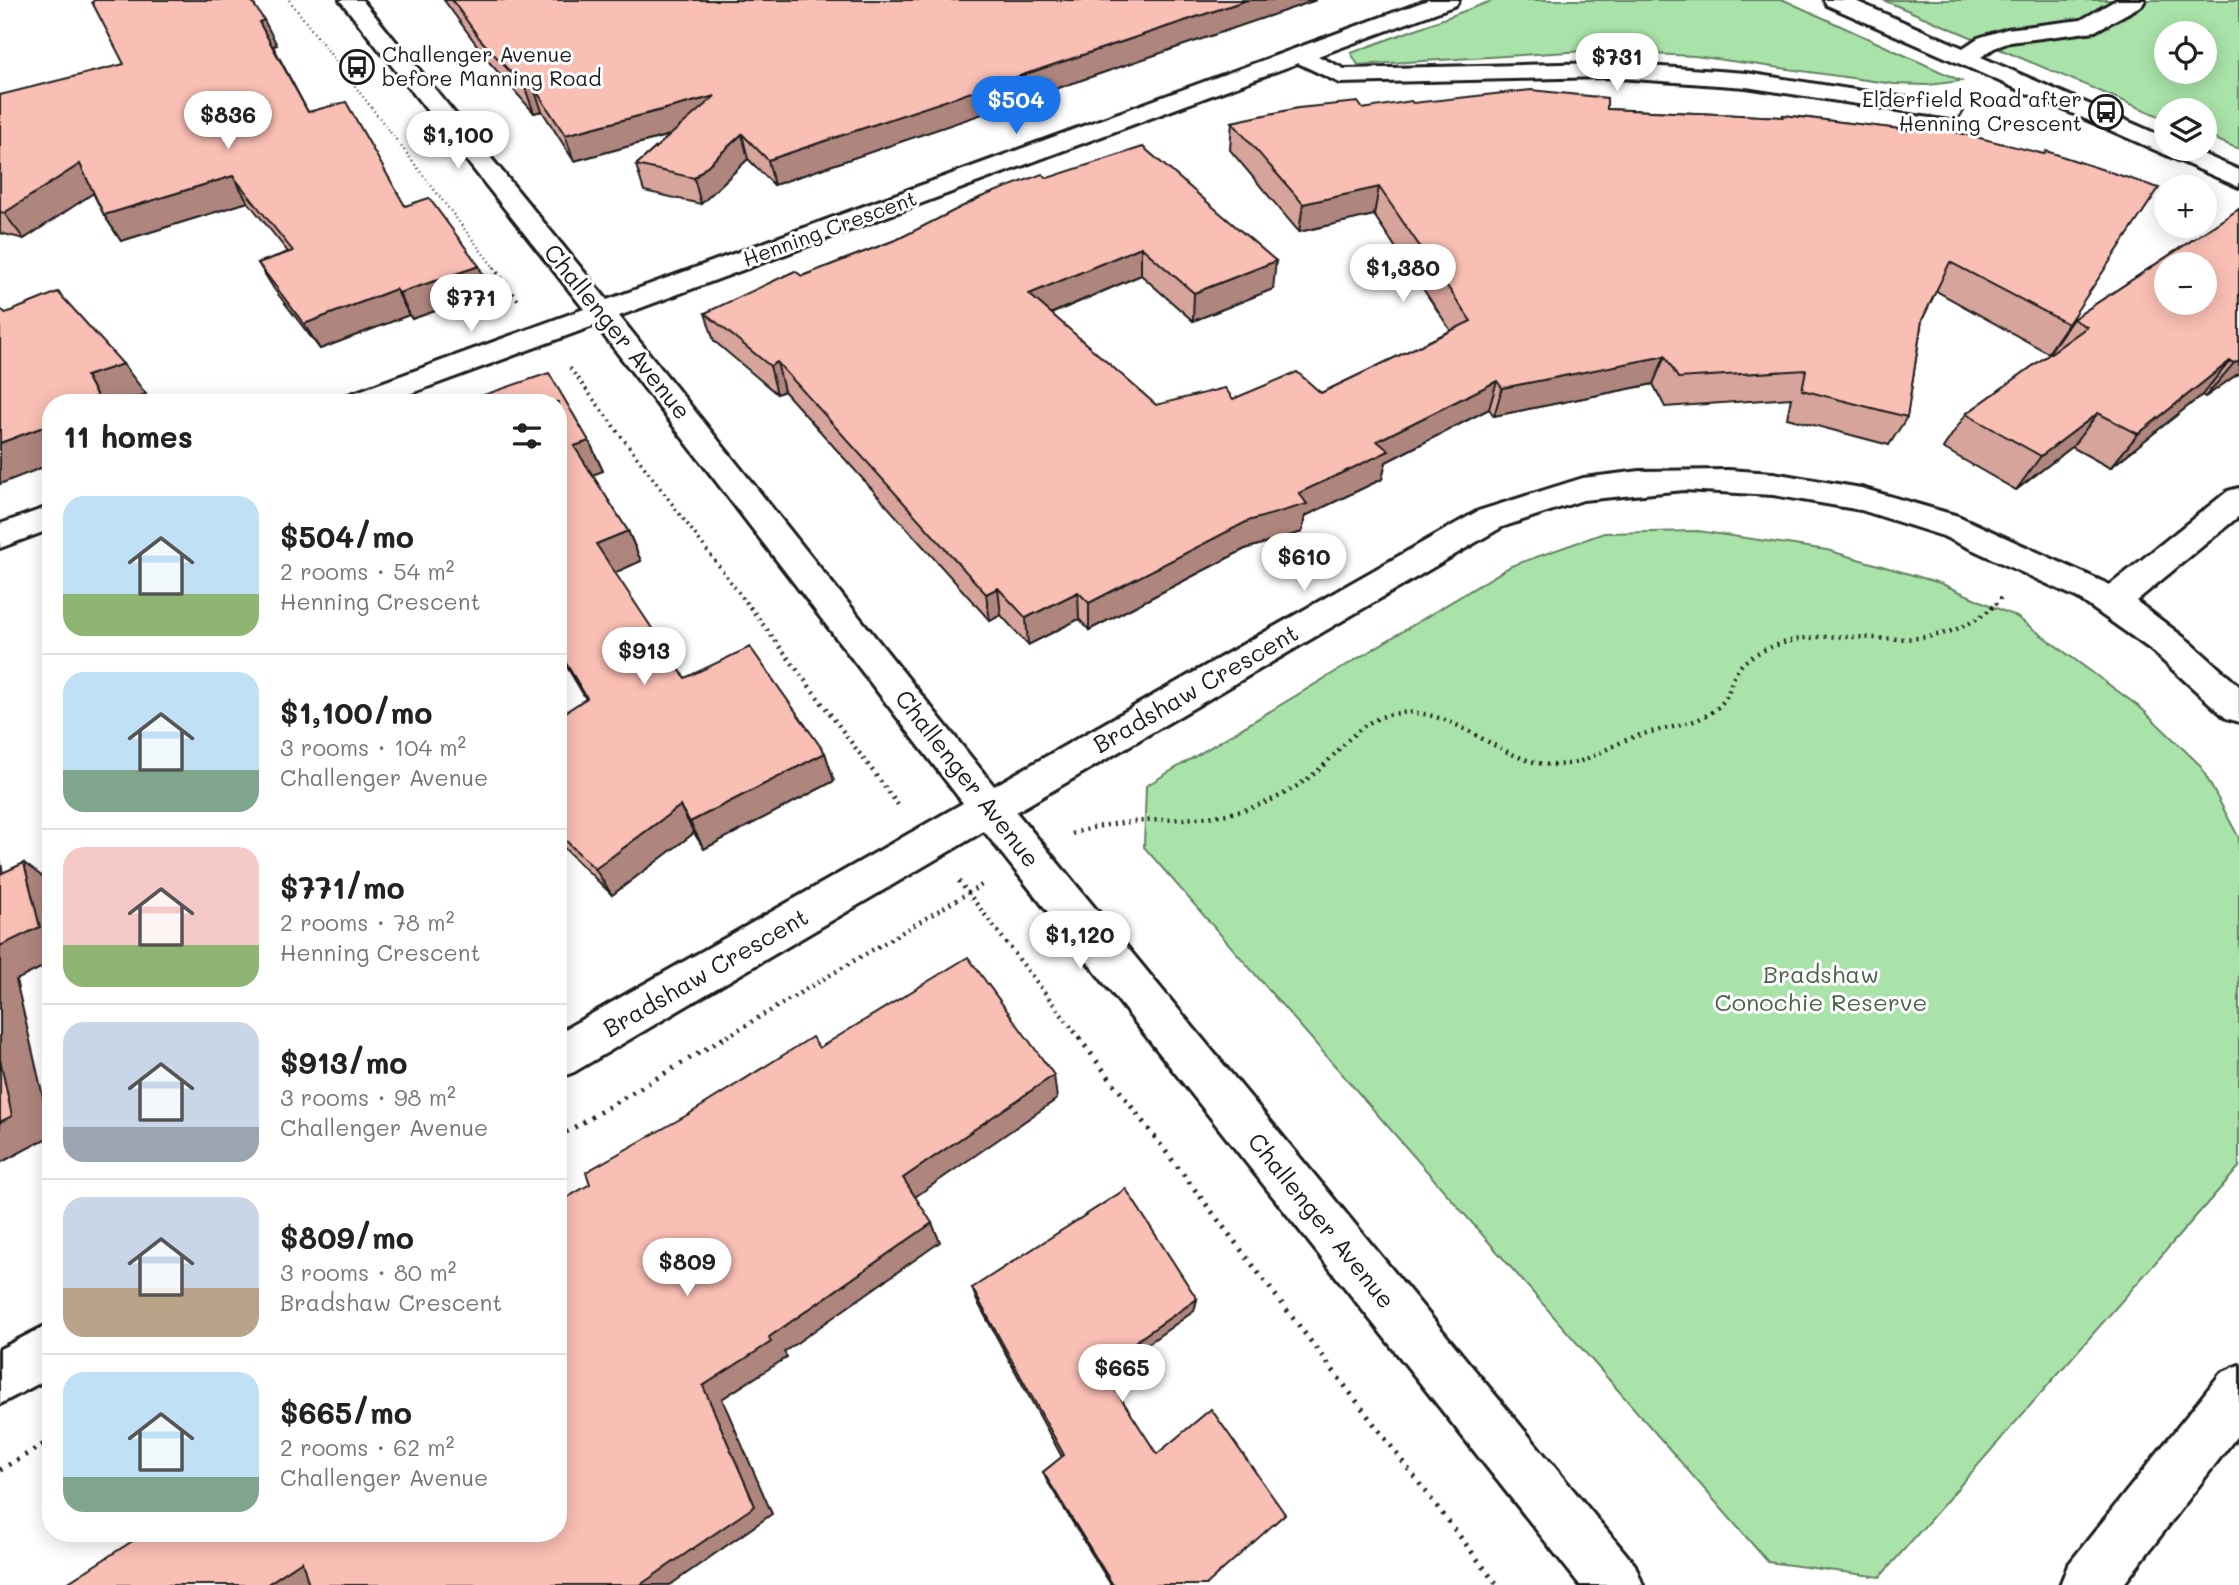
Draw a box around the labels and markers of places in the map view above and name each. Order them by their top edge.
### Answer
pin: $731 [1576,34,1658,93]
place label: Challenger Avenue before Manning Road [382,40,602,91]
bus stop icon: Challenger Avenue before Manning Road [338,48,376,86]
pin: $504 [975,76,1057,136]
place label: Elderfield Road after Henning Crescent [1862,85,2082,136]
pin: $836 [187,92,269,151]
bus stop icon: Elderfield Road after Henning Crescent [2087,93,2125,131]
pin: $1,100 [401,111,515,171]
pin: $1,380 [1346,244,1460,304]
pin: $771 [430,274,512,334]
pin: $610 [1263,534,1345,593]
pin: $913 [603,628,685,687]
pin: $1,120 [1023,912,1137,971]
pin: $809 [646,1238,728,1298]
pin: $665 [1081,1344,1163,1404]

